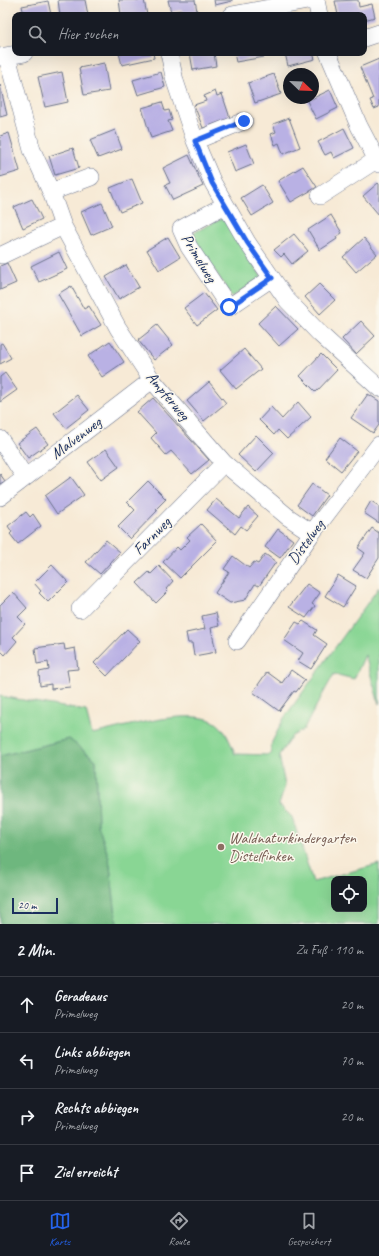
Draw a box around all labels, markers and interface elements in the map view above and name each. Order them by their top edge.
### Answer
search box [12,12,367,56]
icon: search [26,23,48,45]
text: Hier suchen [58,25,118,44]
north arrow [283,68,319,104]
route end [235,112,253,130]
street label: Primelweg [177,230,222,287]
route start [220,298,238,316]
street label: Ampferweg [142,367,195,426]
street label: Malvenweg [47,412,106,463]
street label: Farnweg [129,512,176,559]
street label: Distelweg [283,515,330,568]
place label: Waldnaturkindergarten Distelfinken [229,828,357,866]
marker: Waldnaturkindergarten Distelfinken [216,842,226,852]
map controls [331,876,367,912]
button: locate [331,876,367,912]
scale bar [12,896,58,915]
text: 20 m [18,898,37,912]
text: 2 Min. [16,940,55,961]
text: Zu Fuß · 110 m [296,942,363,958]
text: Geradeaus [54,987,107,1006]
icon: ahead [16,994,38,1016]
text: 20 m [341,997,363,1013]
text: Primelweg [54,1006,97,1022]
text: Links abbiegen [54,1043,130,1062]
icon: left [16,1050,38,1072]
text: 70 m [341,1053,363,1069]
text: Primelweg [54,1062,97,1078]
text: Rechts abbiegen [54,1099,138,1118]
icon: right [16,1106,38,1128]
text: 20 m [341,1109,363,1125]
text: Primelweg [54,1118,97,1134]
icon: arrive [16,1162,38,1184]
text: Ziel erreicht [54,1163,117,1182]
tab: Karte [49,1210,71,1248]
tab: Route [168,1210,190,1248]
tab: Gespeichert [287,1210,330,1248]

